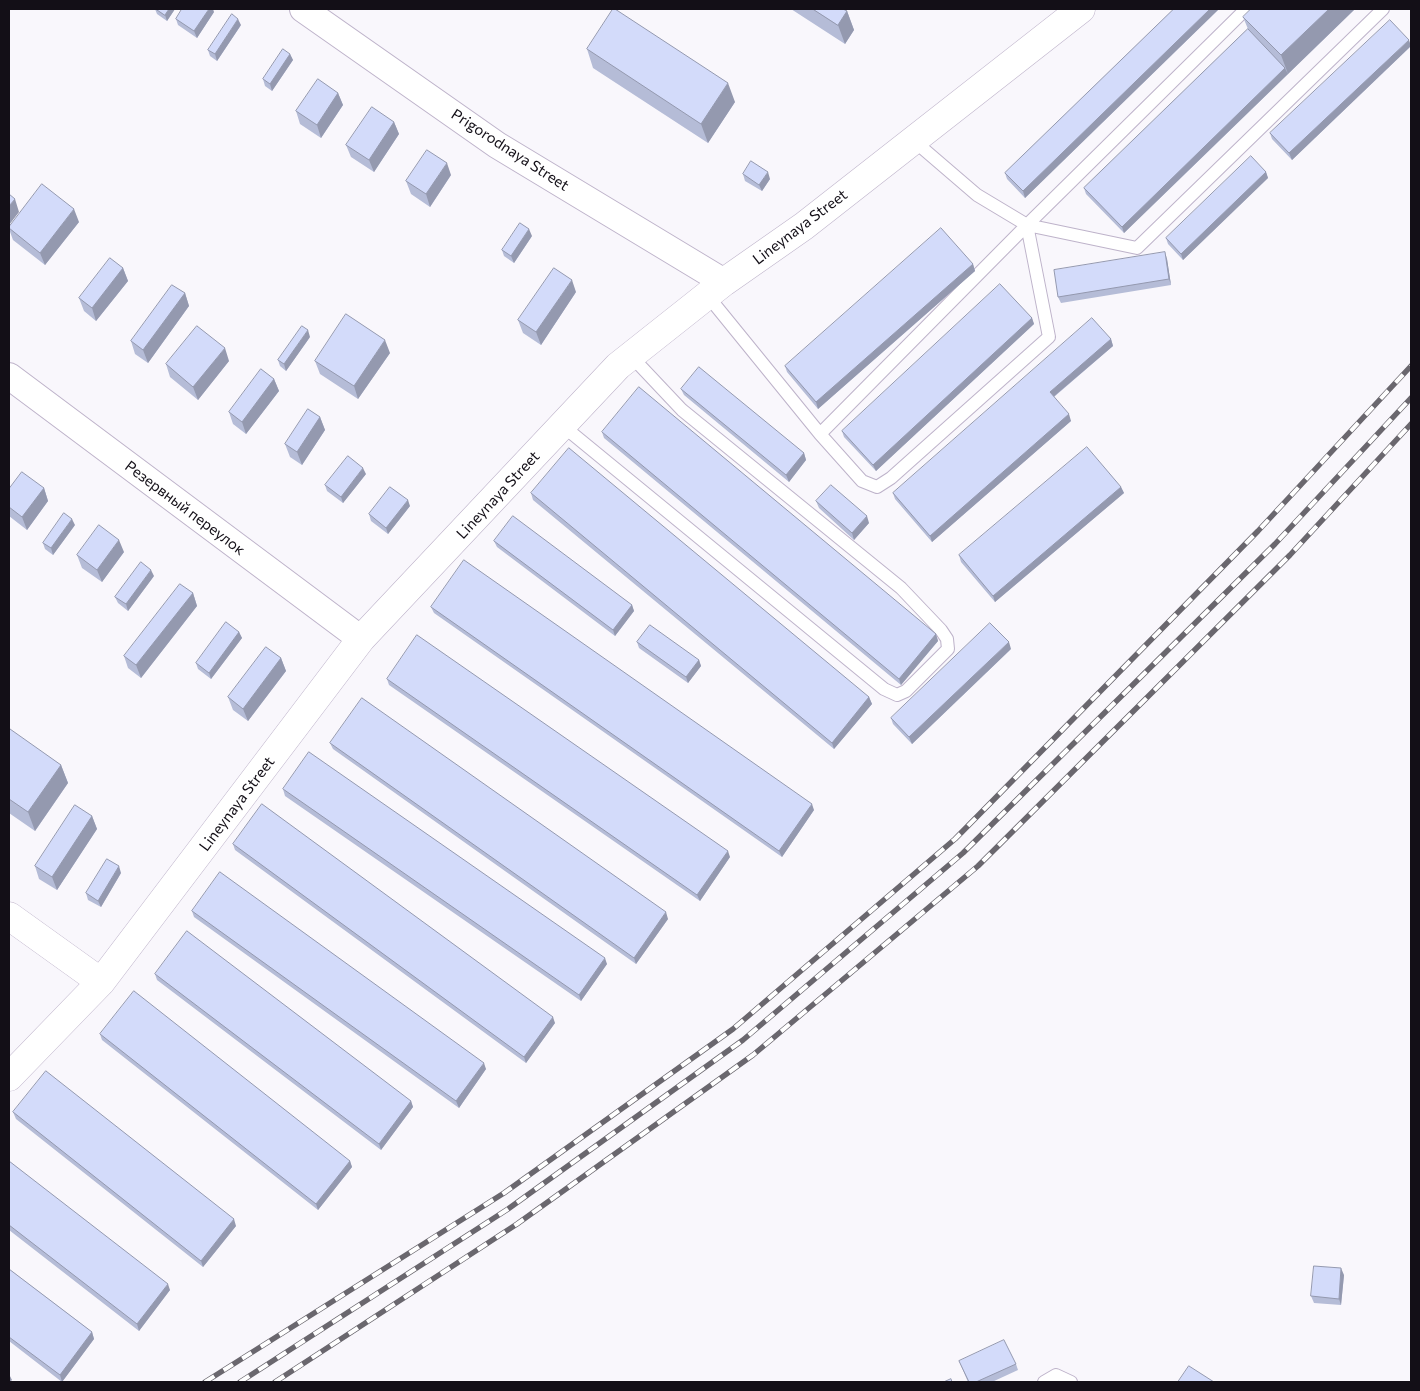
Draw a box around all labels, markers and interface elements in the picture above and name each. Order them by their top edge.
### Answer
street label: Prigorodnaya Street [448,105,572,195]
street label: Lineynaya Street [749,186,851,268]
street label: Lineynaya Street [453,447,543,543]
street label: Резервный переулок [121,457,249,559]
street label: Lineynaya Street [196,753,278,855]

